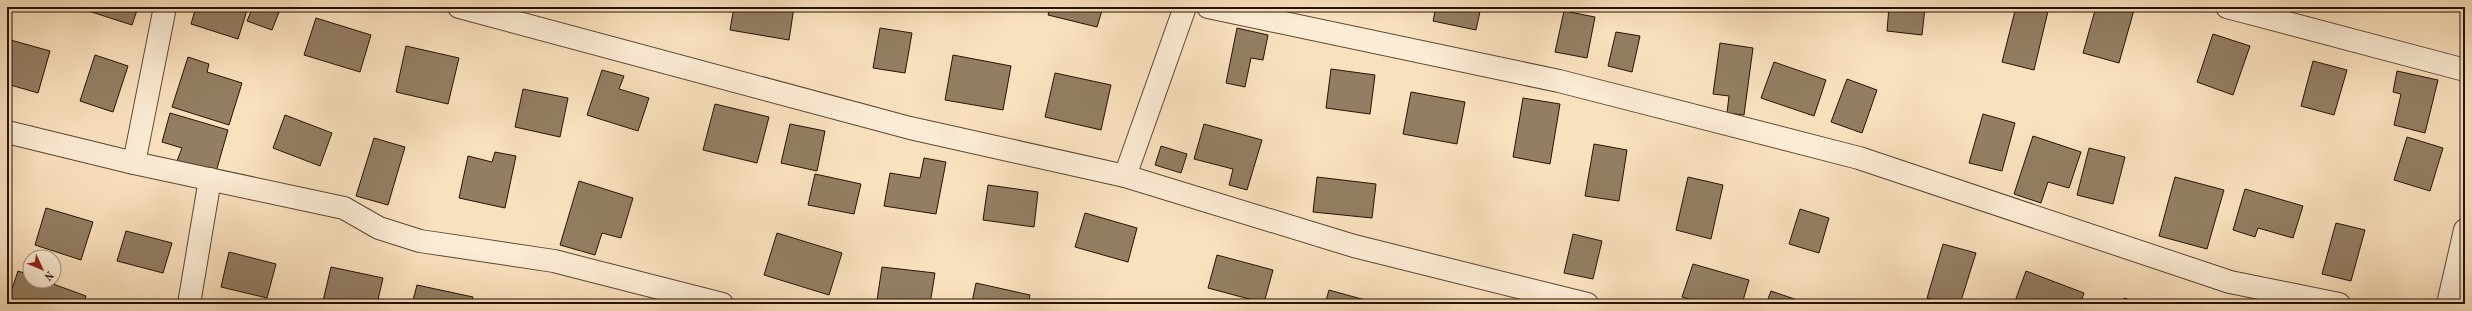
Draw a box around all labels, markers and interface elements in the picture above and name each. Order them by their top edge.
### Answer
north arrow [22,249,62,289]
text: N [41,268,55,282]

